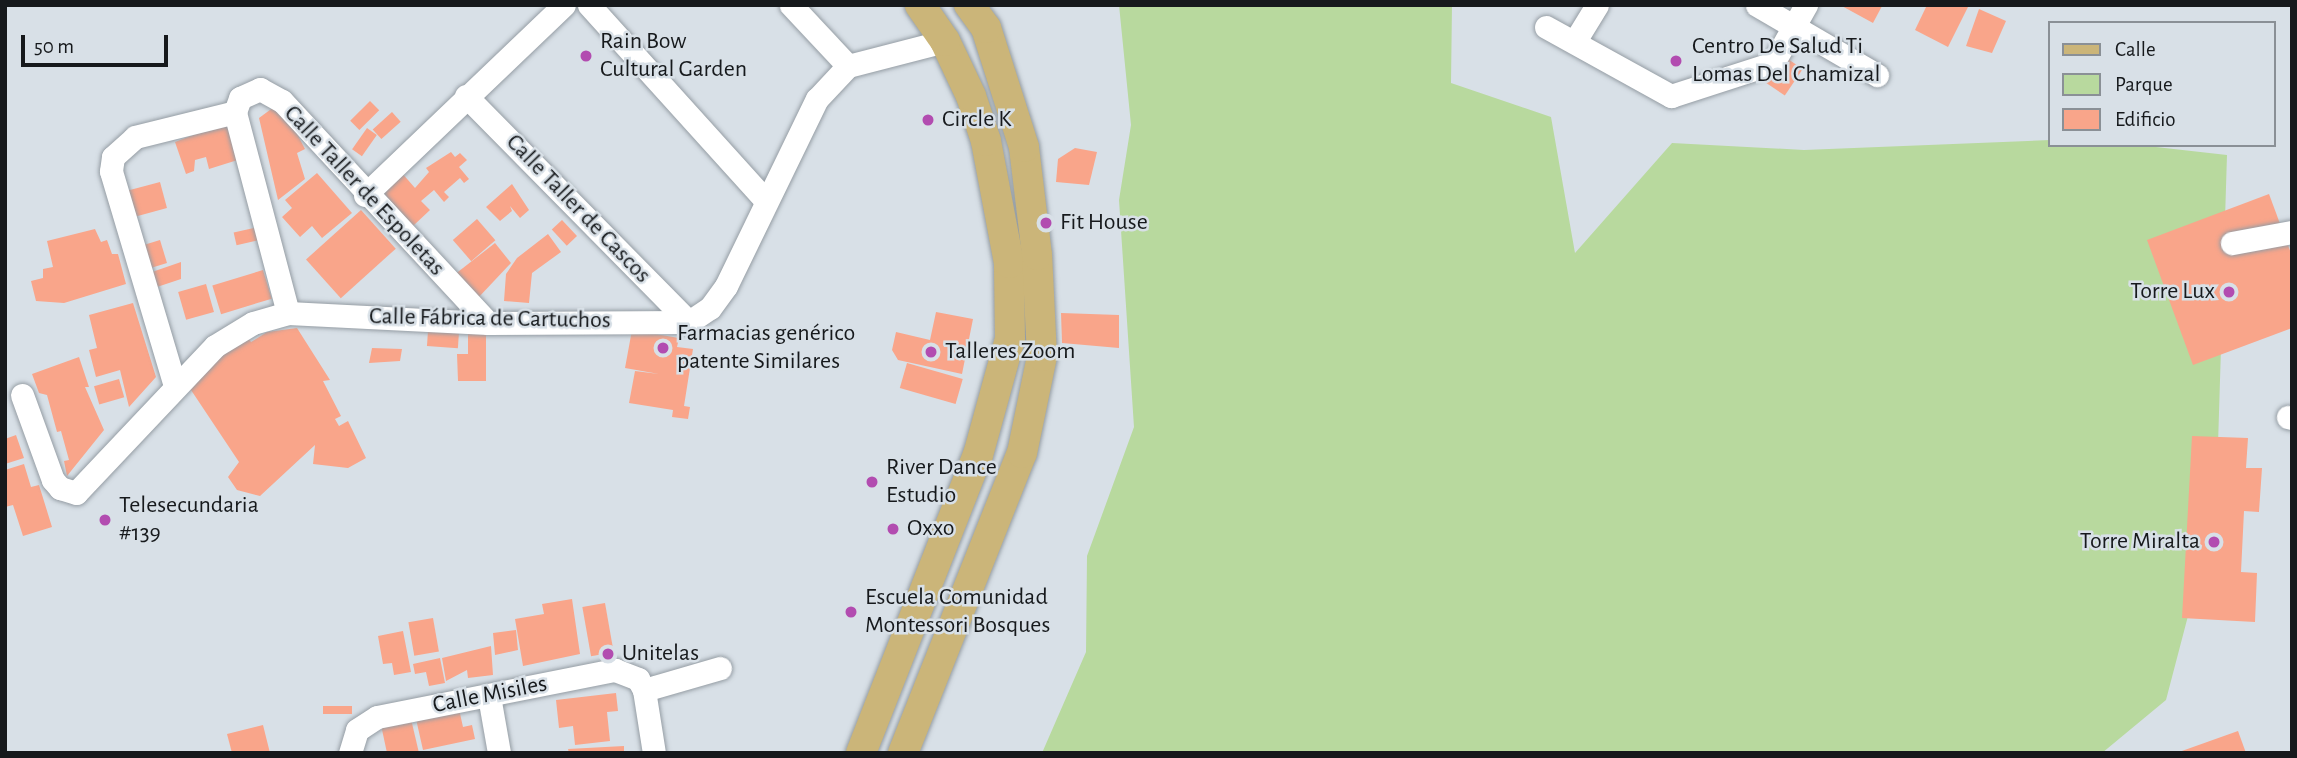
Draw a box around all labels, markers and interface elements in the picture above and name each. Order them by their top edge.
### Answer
scale bar [24,21,172,65]
legend [2048,21,2276,147]
place label: Rain Bow Cultural Garden [600,28,747,84]
place label: Centro De Salud Ti Lomas Del Chamizal [1692,33,1880,89]
text: 50 m [34,36,74,57]
text: Calle [2115,39,2156,60]
marker: Rain Bow Cultural Garden [578,48,594,64]
marker: Centro De Salud Ti Lomas Del Chamizal [1666,51,1686,71]
text: Parque [2115,74,2173,95]
street label: Calle Taller de Espoletas [277,100,451,282]
place label: Circle K [942,106,1011,134]
text: Edificio [2115,109,2176,130]
marker: Circle K [920,112,936,128]
street label: Calle Taller de Cascos [500,128,656,290]
place label: Fit House [1060,209,1148,237]
marker: Fit House [1038,215,1054,231]
place label: Torre Lux [2130,278,2215,306]
marker: Torre Lux [2221,284,2237,300]
street label: Calle Fábrica de Cartuchos [369,302,611,336]
place label: Farmacias genérico patente Similares [677,320,855,376]
place label: Talleres Zoom [945,338,1075,366]
marker: Farmacias genérico patente Similares [655,340,671,356]
marker: Talleres Zoom [923,344,939,360]
place label: River Dance Estudio [886,454,997,510]
marker: River Dance Estudio [864,474,880,490]
place label: Telesecundaria #139 [119,492,259,548]
marker: Telesecundaria #139 [97,512,113,528]
place label: Oxxo [907,515,955,543]
marker: Oxxo [885,521,901,537]
place label: Torre Miralta [2080,528,2200,556]
marker: Torre Miralta [2206,534,2222,550]
place label: Escuela Comunidad Montessori Bosques [865,584,1050,640]
marker: Escuela Comunidad Montessori Bosques [843,604,859,620]
place label: Unitelas [622,640,699,668]
marker: Unitelas [600,646,616,662]
street label: Calle Misiles [430,670,550,720]

